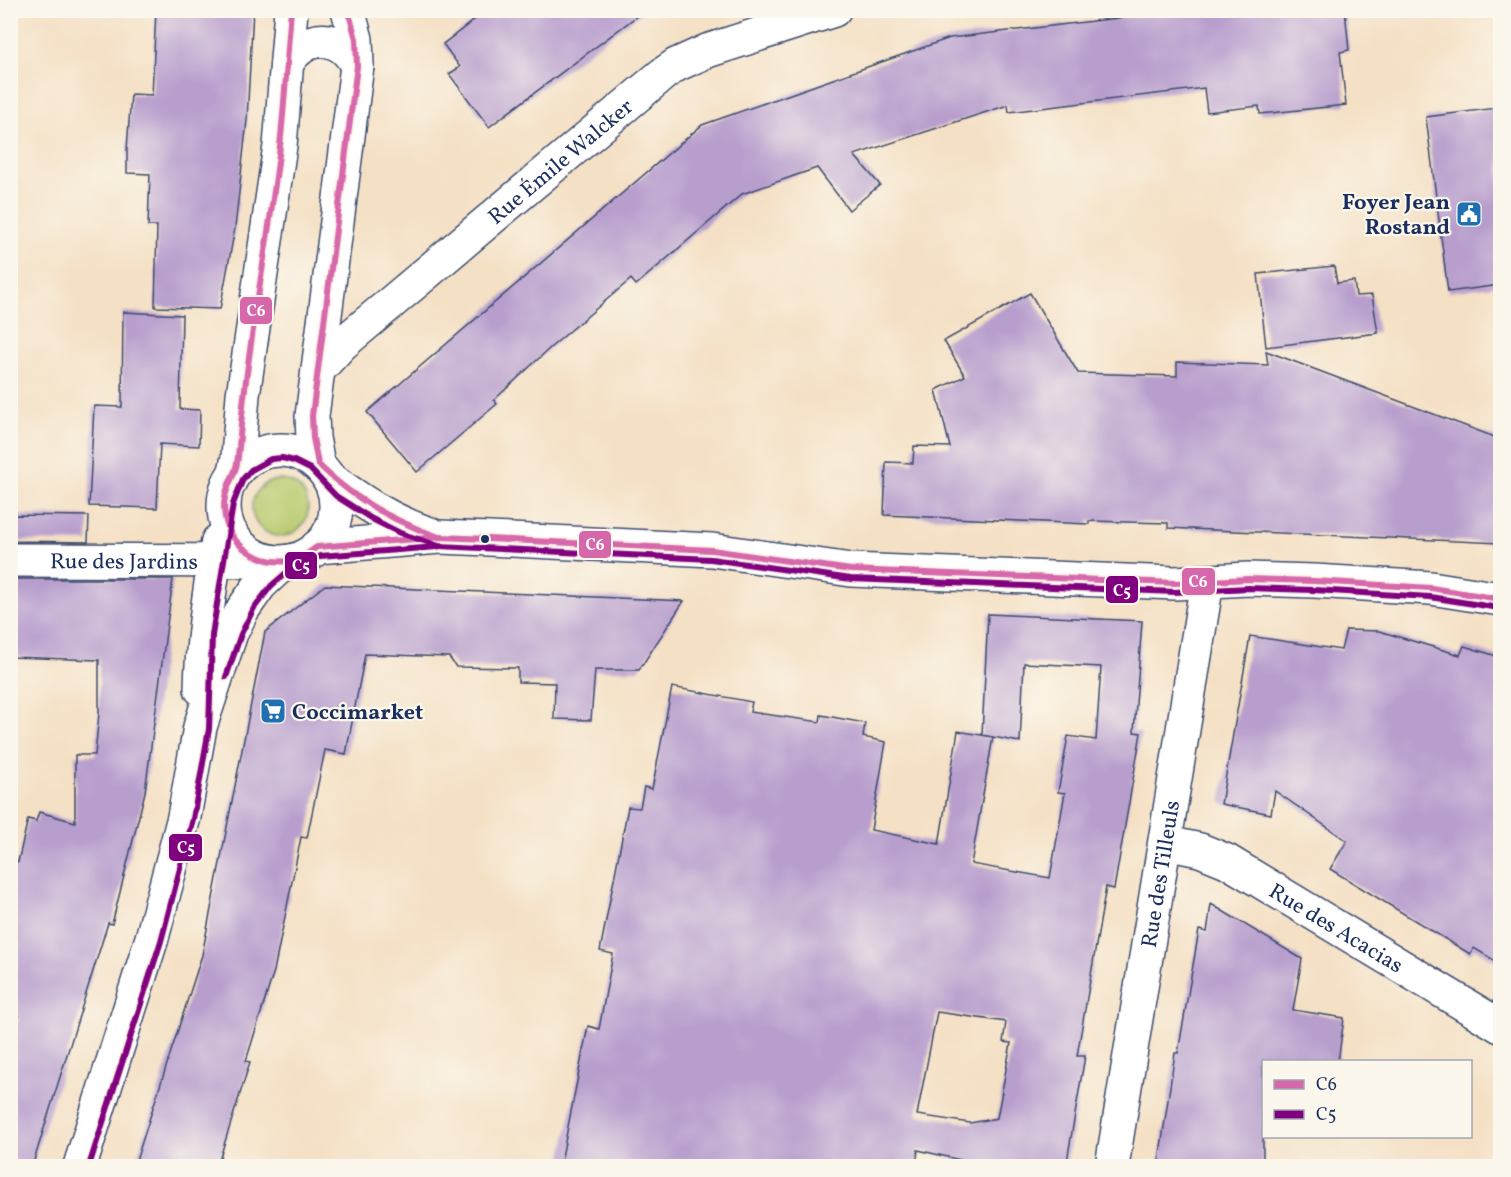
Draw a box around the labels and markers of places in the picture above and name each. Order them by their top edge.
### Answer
place label: Foyer Jean Rostand [1342,188,1450,244]
public building icon: Foyer Jean Rostand [1454,199,1484,229]
unlabelled marker [479,533,491,545]
supermarket icon: Coccimarket [258,696,288,726]
place label: Coccimarket [292,698,423,729]

